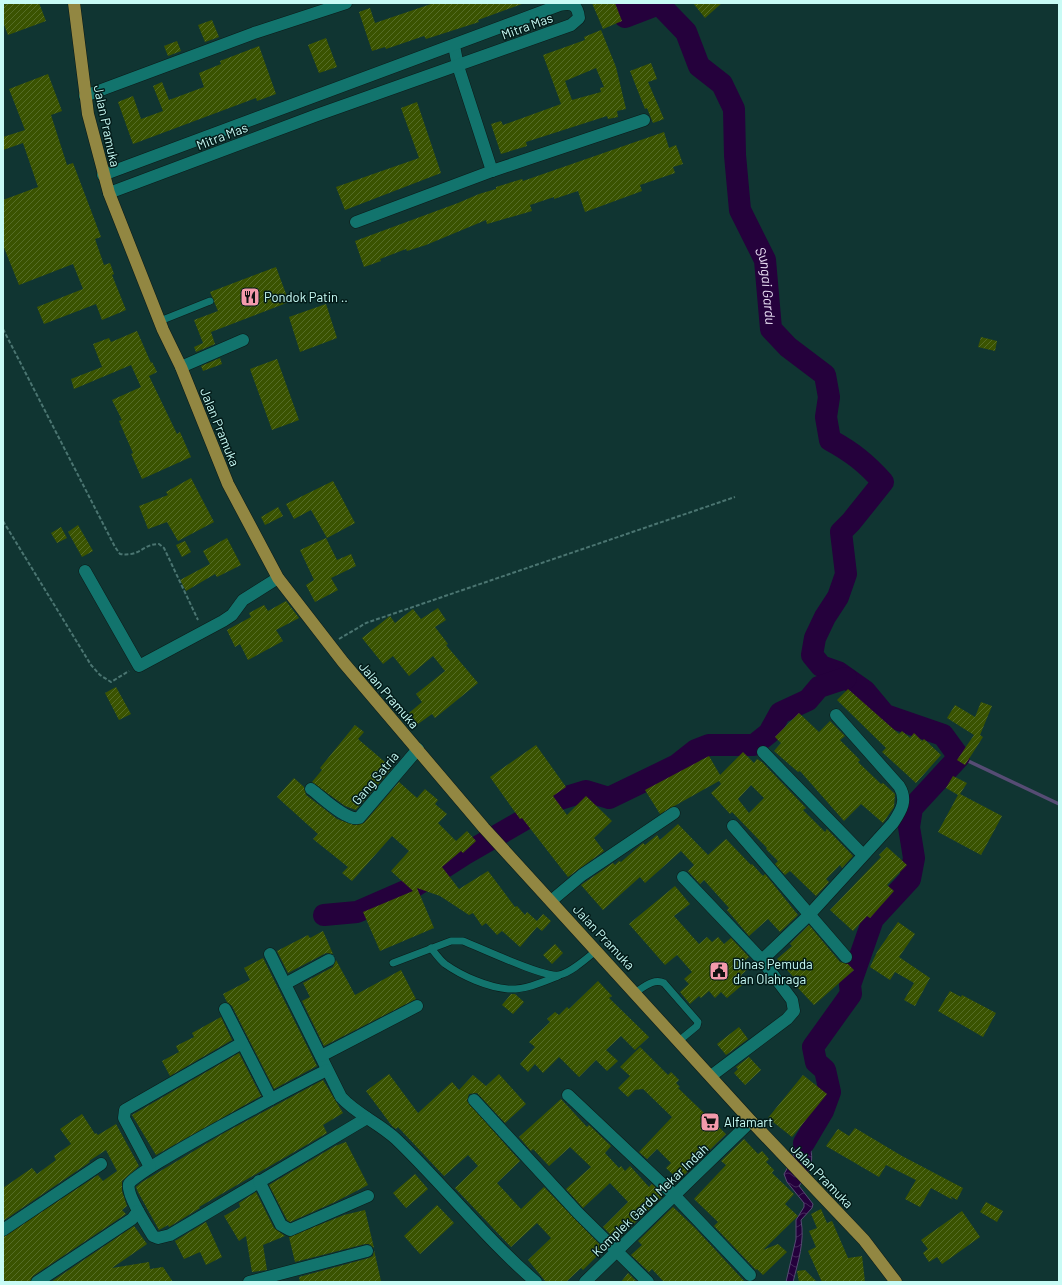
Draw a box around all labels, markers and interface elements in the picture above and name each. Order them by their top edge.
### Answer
street label: Mitra Mas [499,9,555,43]
street label: Jalan Pramuka [91,84,123,168]
street label: Mitra Mas [194,119,250,153]
water label: Sungai Gardu [752,244,780,325]
restaurant icon: Pondok Patin .. [239,286,261,308]
place label: Pondok Patin .. [264,289,348,305]
street label: Jalan Pramuka [197,385,243,469]
street label: Jalan Pramuka [356,658,422,732]
street label: Gang Satria [348,748,402,808]
street label: Jalan Pramuka [570,901,638,973]
place label: Dinas Pemuda dan Olahraga [733,956,813,987]
public building icon: Dinas Pemuda dan Olahraga [708,960,730,982]
supermarket icon: Alfamart [699,1111,721,1133]
place label: Alfamart [724,1114,773,1130]
street label: Komplek Gardu Mekar Indah [589,1140,711,1260]
street label: Jalan Pramuka [787,1141,857,1211]

